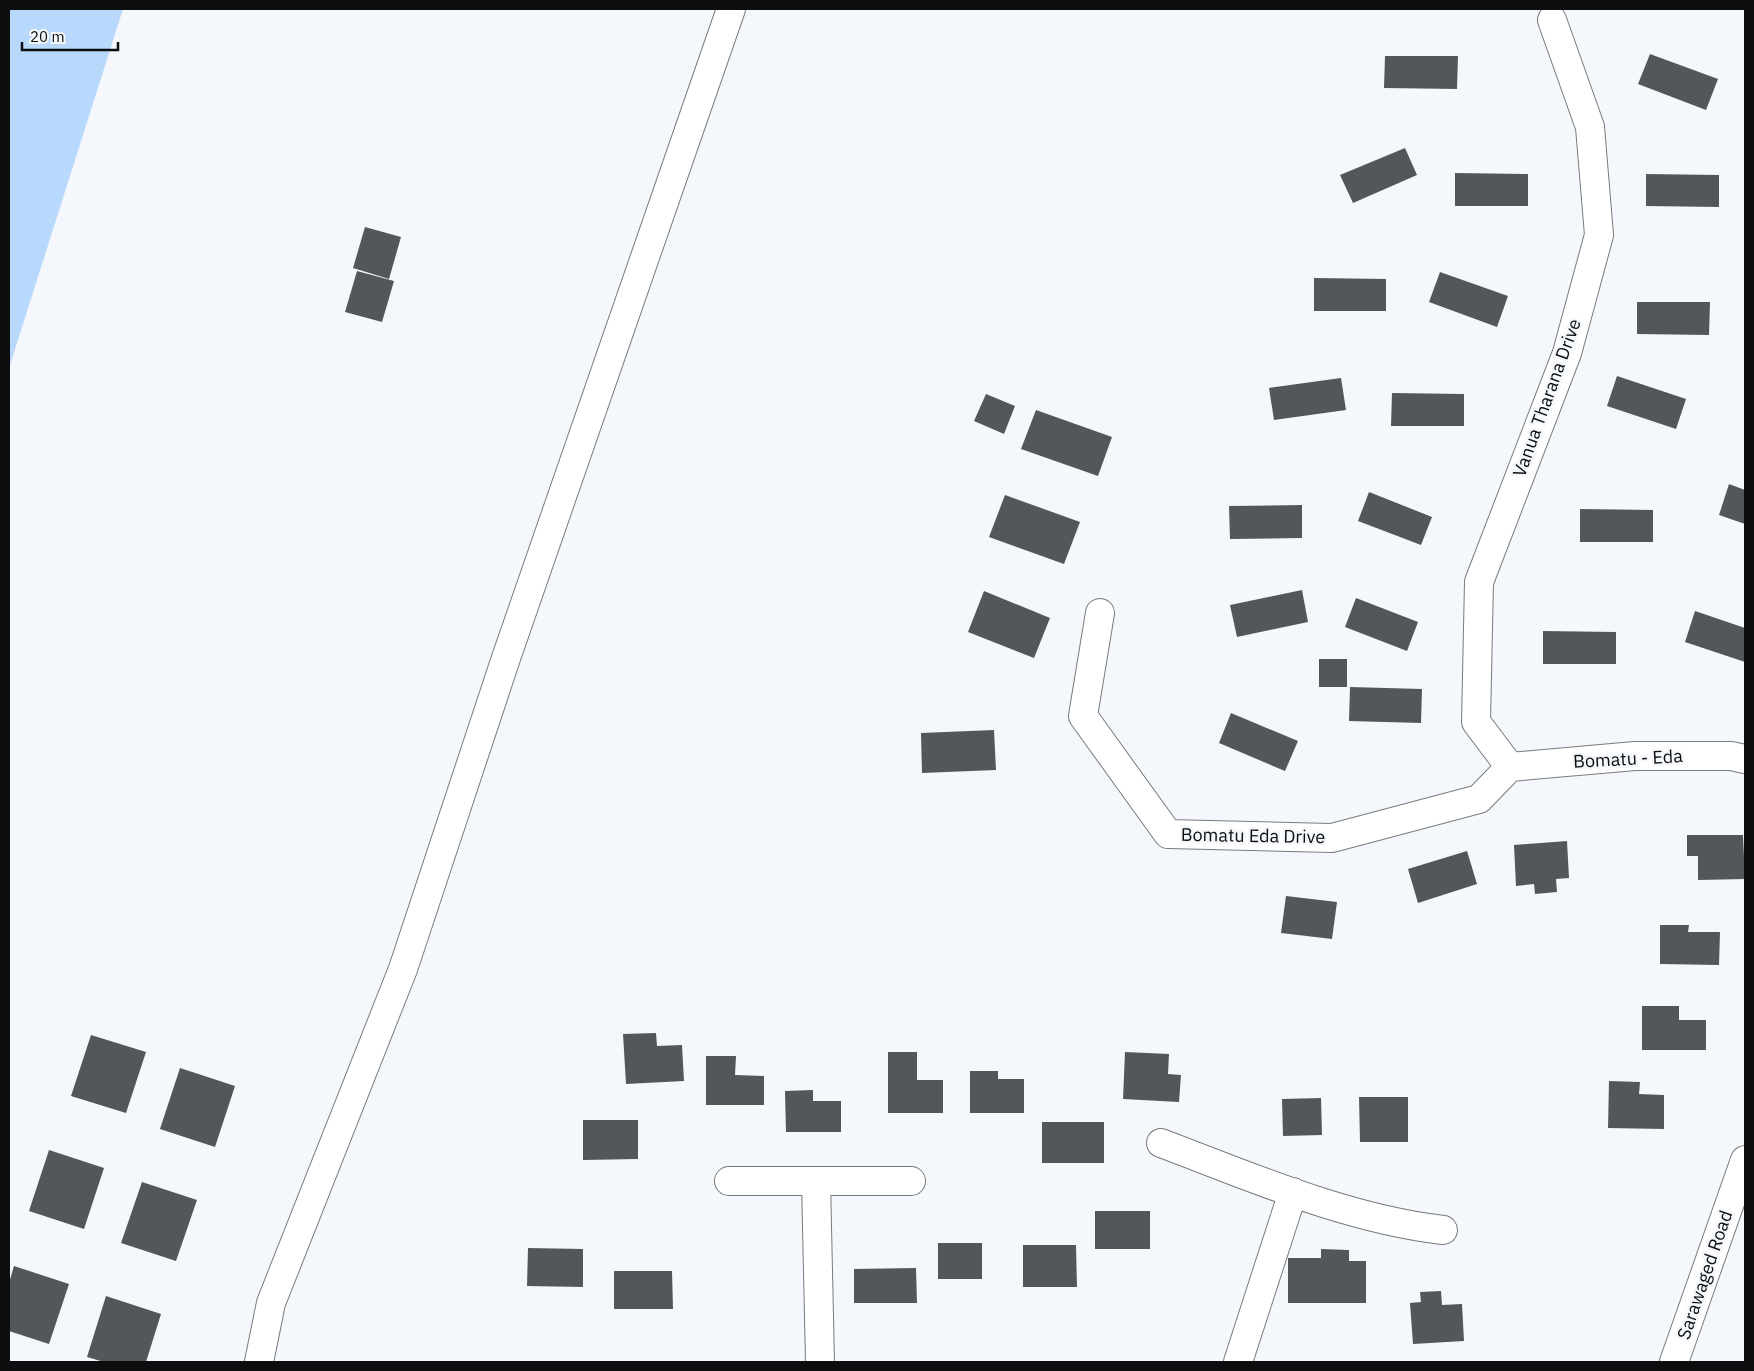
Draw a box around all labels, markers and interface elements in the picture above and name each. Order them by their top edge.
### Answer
scale bar [22,20,119,52]
text: 20 m [30,27,65,46]
street label: Vanua Tharana Drive [1507,316,1586,480]
street label: Bomatu - Eda [1573,744,1684,773]
street label: Bomatu Eda Drive [1181,823,1325,848]
street label: Sarawaged Road [1672,1207,1737,1342]

